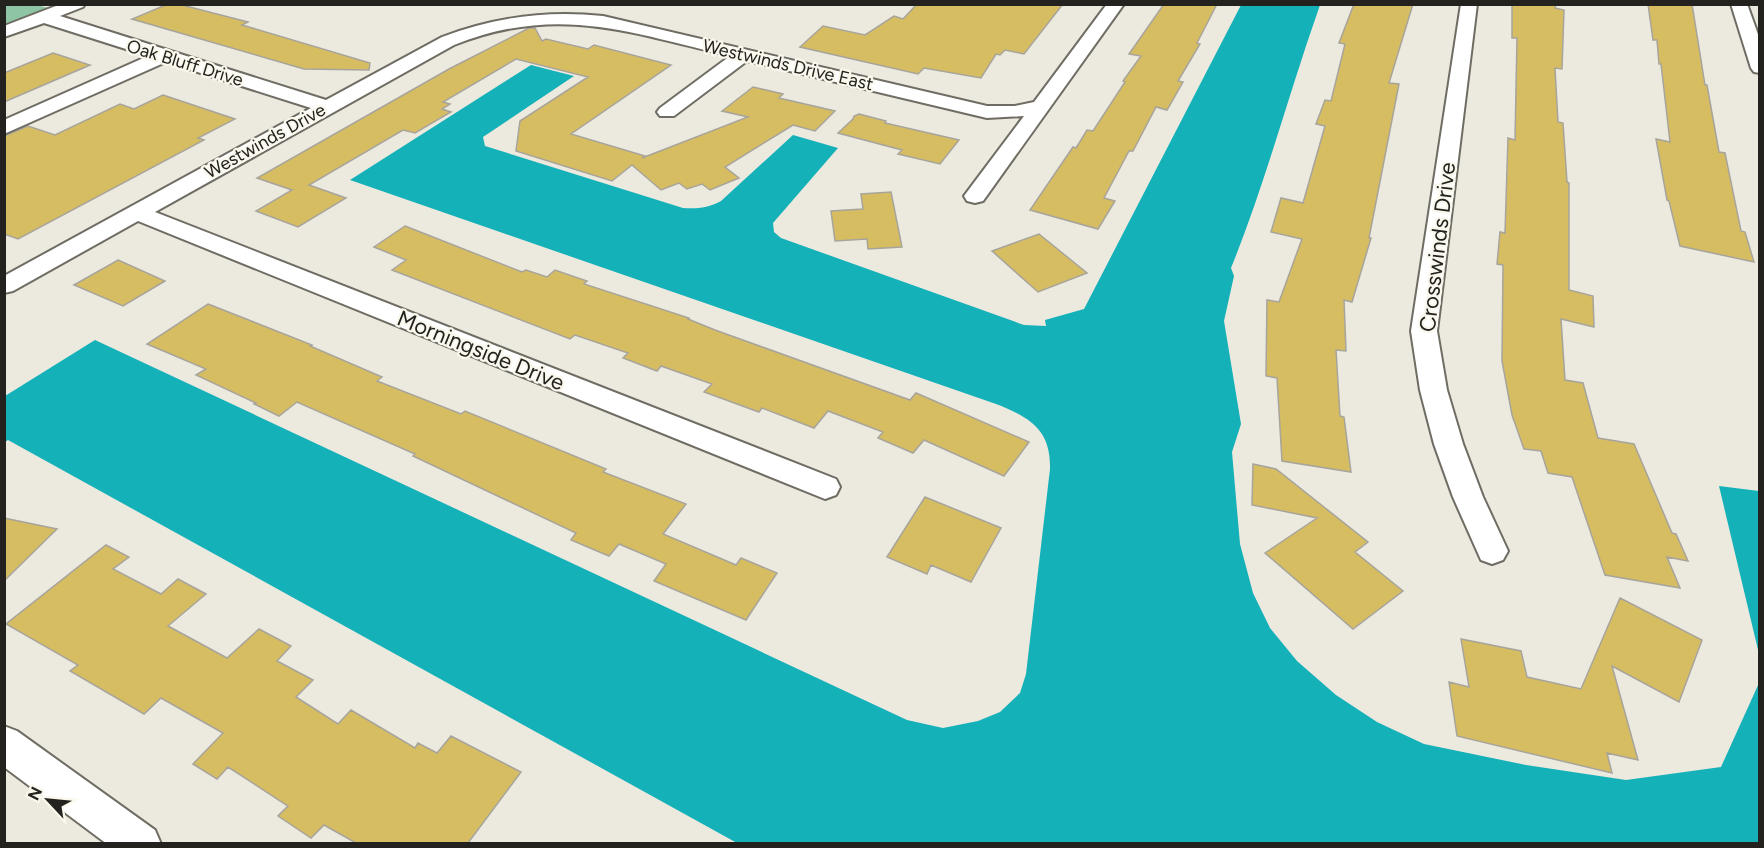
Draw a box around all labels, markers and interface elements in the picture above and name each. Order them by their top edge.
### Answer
street label: Oak Bluff Drive [124,35,246,91]
street label: Westwinds Drive East [701,35,876,95]
street label: Westwinds Drive [201,99,329,183]
street label: Crosswinds Drive [1414,161,1461,333]
street label: Morningside Drive [393,305,568,396]
north arrow [18,770,78,830]
text: N [24,784,46,803]

